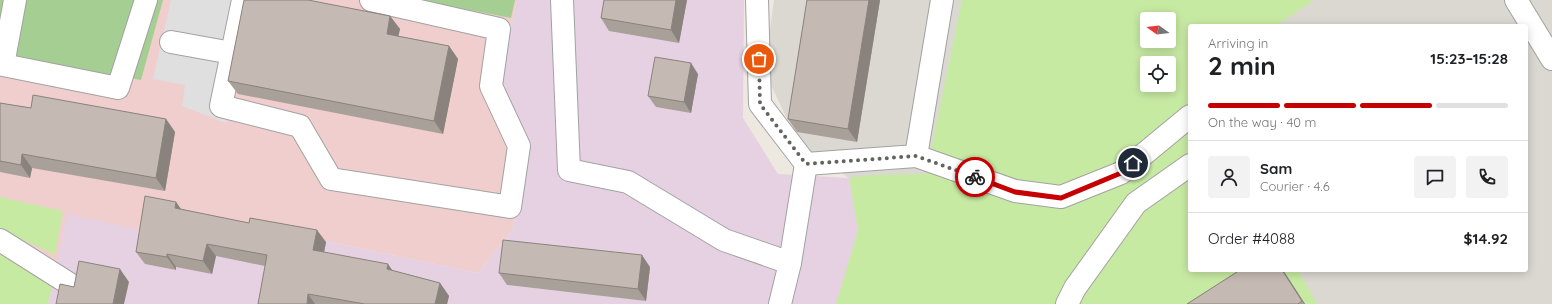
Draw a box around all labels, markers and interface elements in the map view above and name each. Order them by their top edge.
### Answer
north arrow [1140,12,1176,48]
map controls [1140,12,1176,92]
text: Arriving in [1208,35,1268,51]
pin [742,42,776,76]
icon: bag [748,48,770,70]
text: 2 min [1208,49,1276,82]
text: 15:23–15:28 [1430,49,1508,68]
button: locate [1140,56,1176,92]
text: On the way · 40 m [1208,114,1316,130]
pin [1116,146,1150,180]
icon: home [1122,152,1144,174]
button: person [1208,156,1250,198]
button: chat [1414,156,1456,198]
button: phone [1466,156,1508,198]
courier [955,157,995,197]
text: Sam [1260,159,1292,178]
icon: bike [964,166,986,188]
text: Courier · 4.6 [1260,178,1330,194]
text: Order #4088 [1208,229,1295,248]
text: $14.92 [1464,229,1508,248]

